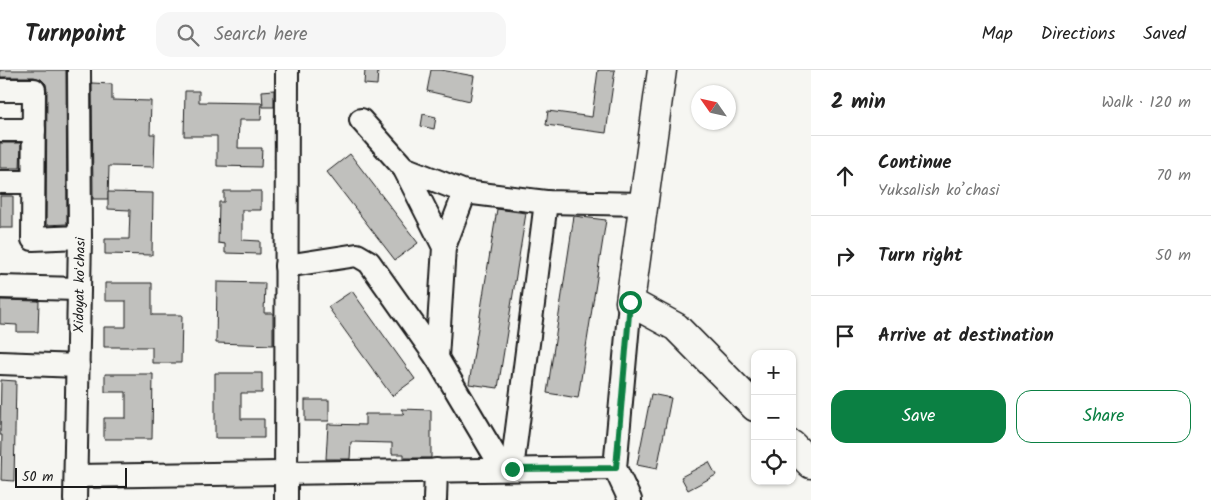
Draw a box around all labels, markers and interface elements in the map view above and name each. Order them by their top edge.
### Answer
search box [156,12,506,57]
text: Turnpoint [25,15,126,54]
text: Search here [214,20,308,50]
text: Map [981,20,1013,49]
text: Directions [1041,20,1115,49]
text: Saved [1143,20,1186,49]
icon: search [174,21,202,49]
north arrow [691,85,736,130]
text: 2 min [831,86,886,119]
text: Walk · 120 m [1101,90,1191,115]
text: Continue [878,148,951,178]
icon: ahead [831,162,859,190]
text: 70 m [1156,163,1191,188]
text: Yuksalish ko’chasi [878,178,999,203]
street label: Xidoyat koʻchasi [68,237,92,333]
text: Turn right [878,241,963,271]
icon: right [831,242,859,270]
text: 50 m [1155,243,1191,268]
route start [619,291,642,314]
text: Arrive at destination [878,321,1054,351]
icon: arrive [831,322,859,350]
map controls [751,350,796,485]
button: + [751,350,796,395]
button: Save [831,390,1006,443]
button: Share [1016,390,1191,443]
button: − [751,395,796,440]
button: locate [751,440,796,485]
route end [501,458,524,481]
scale bar [15,465,128,488]
text: 50 m [22,466,53,488]

